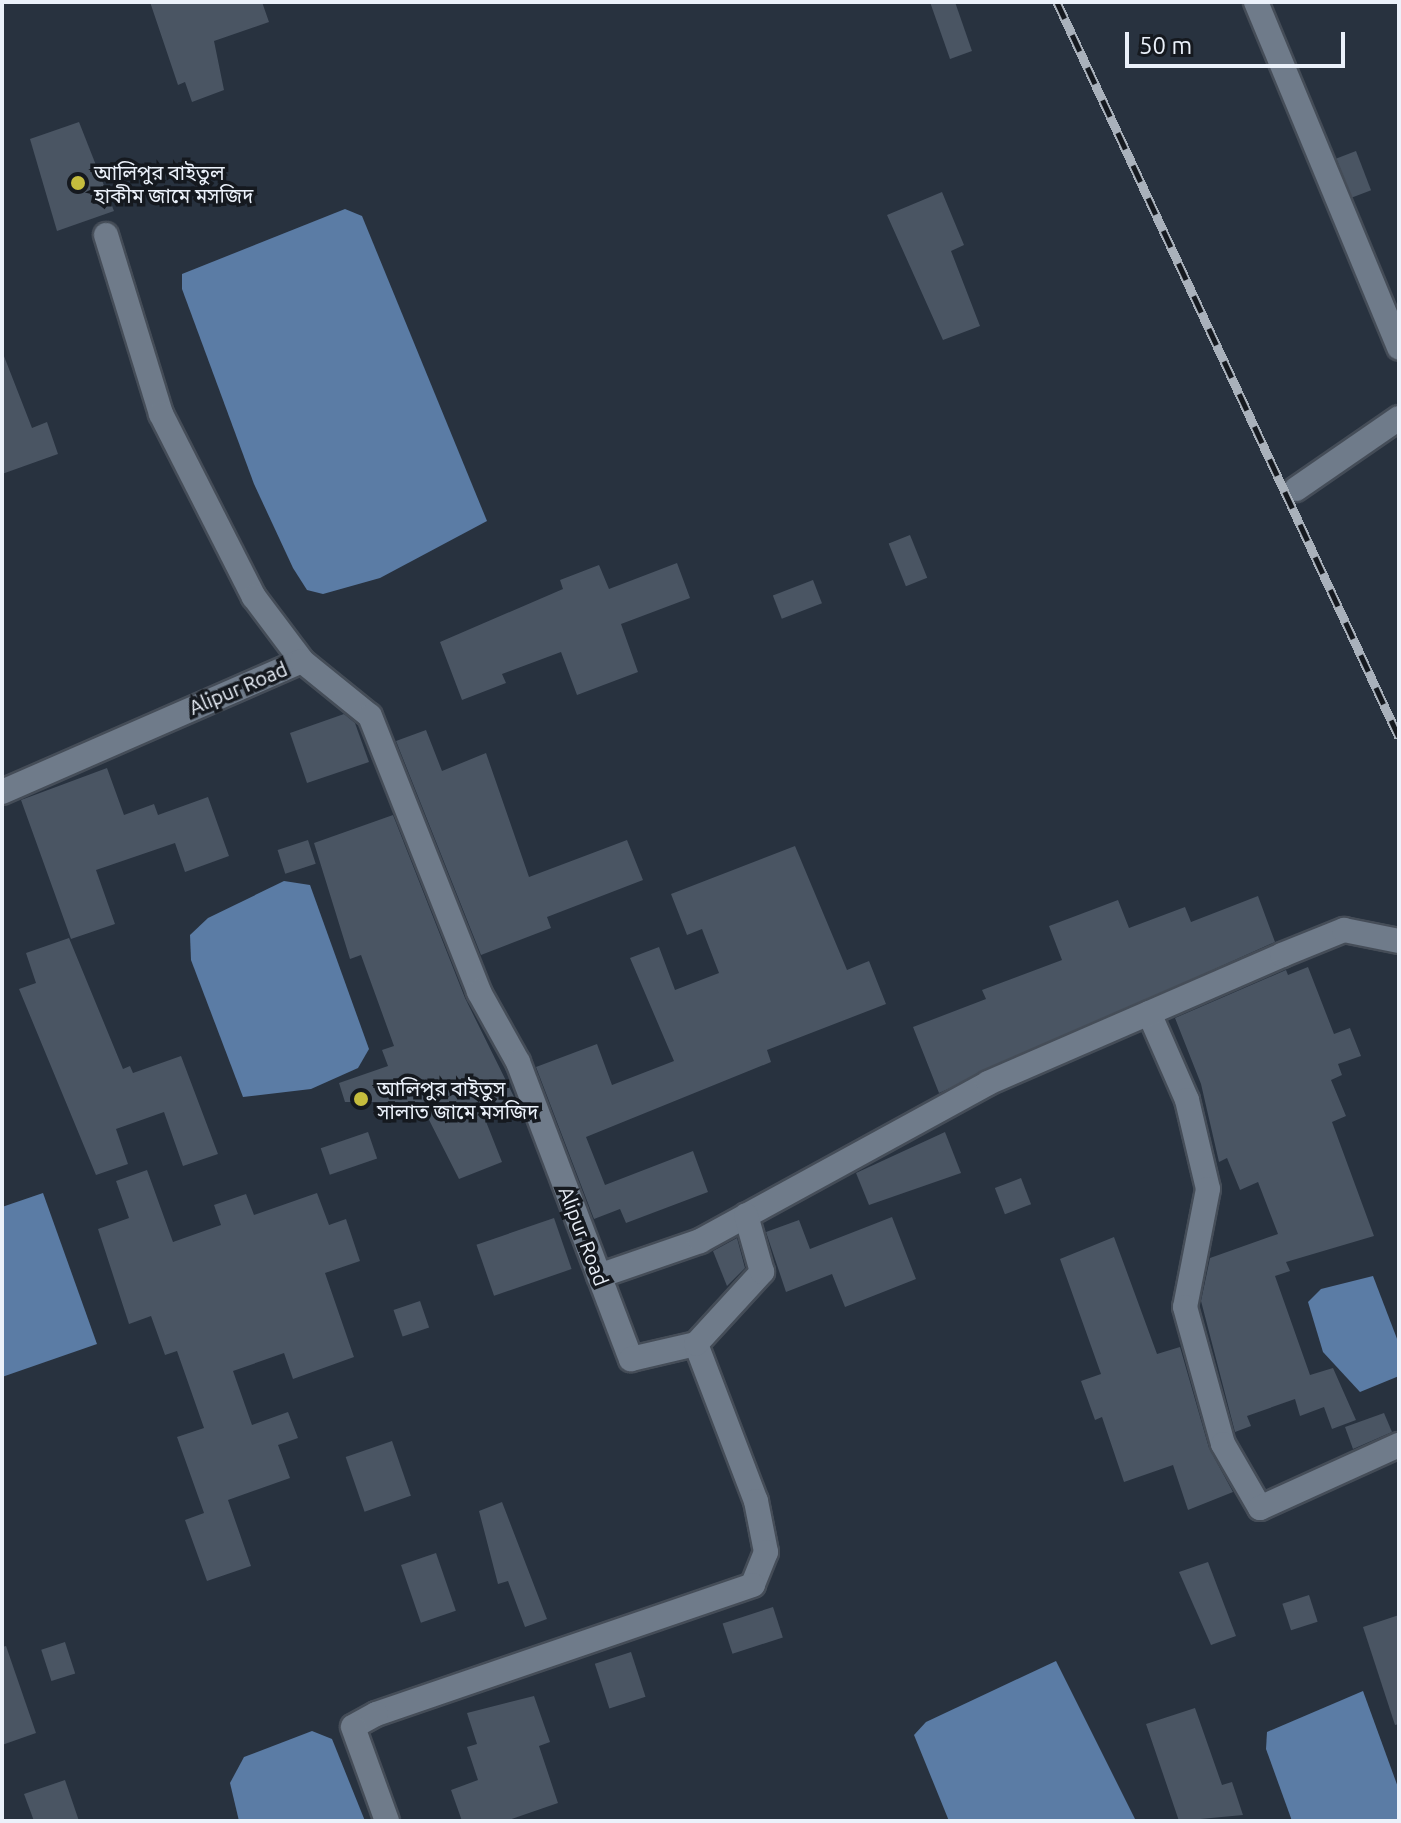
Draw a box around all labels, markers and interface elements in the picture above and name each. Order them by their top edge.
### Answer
scale bar [1129,16,1349,66]
text: 50 m [1139,32,1192,59]
place label: আলিপুর বাইতুল হাকীম জামে মসজিদ [94,160,253,207]
marker: আলিপুর বাইতুল হাকীম জামে মসজিদ [69,174,87,192]
street label: Alipur Road [185,657,291,719]
place label: আলিপুর বাইতুস সালাত জামে মসজিদ [377,1076,538,1123]
marker: আলিপুর বাইতুস সালাত জামে মসজিদ [352,1090,370,1108]
street label: Alipur Road [554,1183,614,1289]

